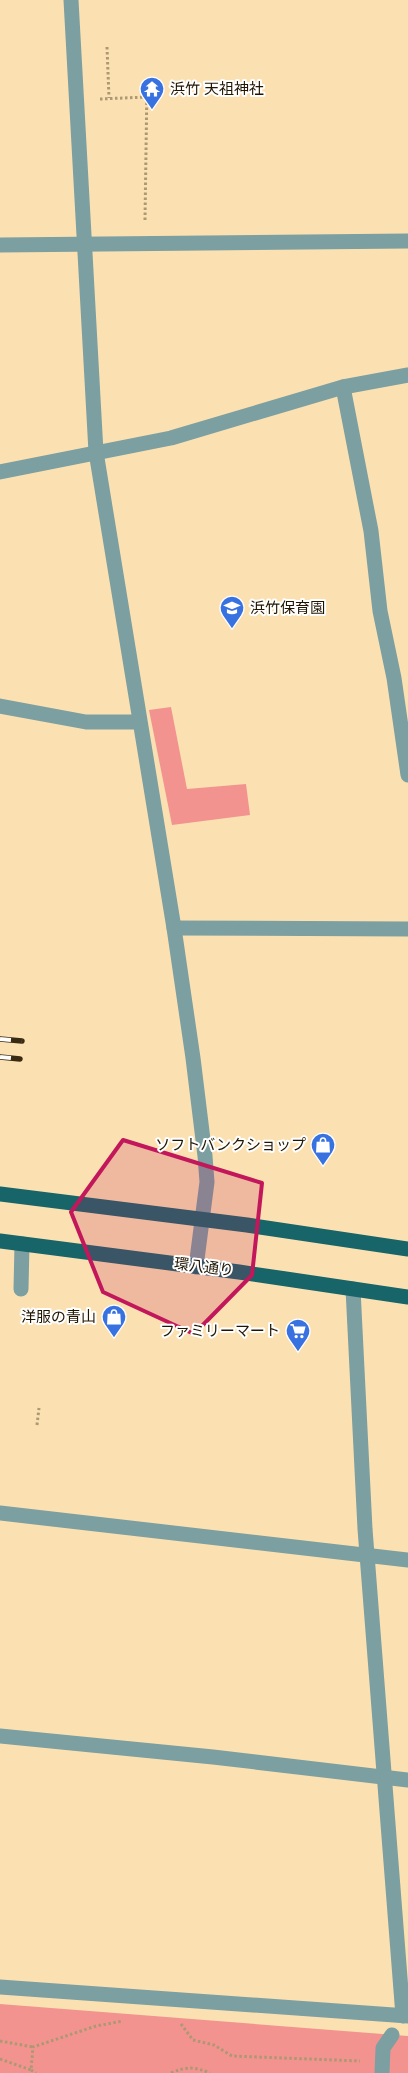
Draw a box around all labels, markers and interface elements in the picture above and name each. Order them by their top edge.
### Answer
temple icon: 浜竹 天祖神社 [139,76,165,110]
place label: 浜竹 天祖神社 [170,80,264,98]
school or university icon: 浜竹保育園 [219,595,245,629]
place label: 浜竹保育園 [250,599,325,617]
shop icon: ソフトバンクショップ [310,1132,336,1166]
place label: ソフトバンクショップ [155,1136,306,1154]
street label: 環八通り [173,1254,235,1280]
shop icon: 洋服の青山 [101,1304,127,1338]
place label: 洋服の青山 [21,1308,96,1326]
supermarket icon: ファミリーマート [285,1318,311,1352]
place label: ファミリーマート [160,1322,280,1340]

